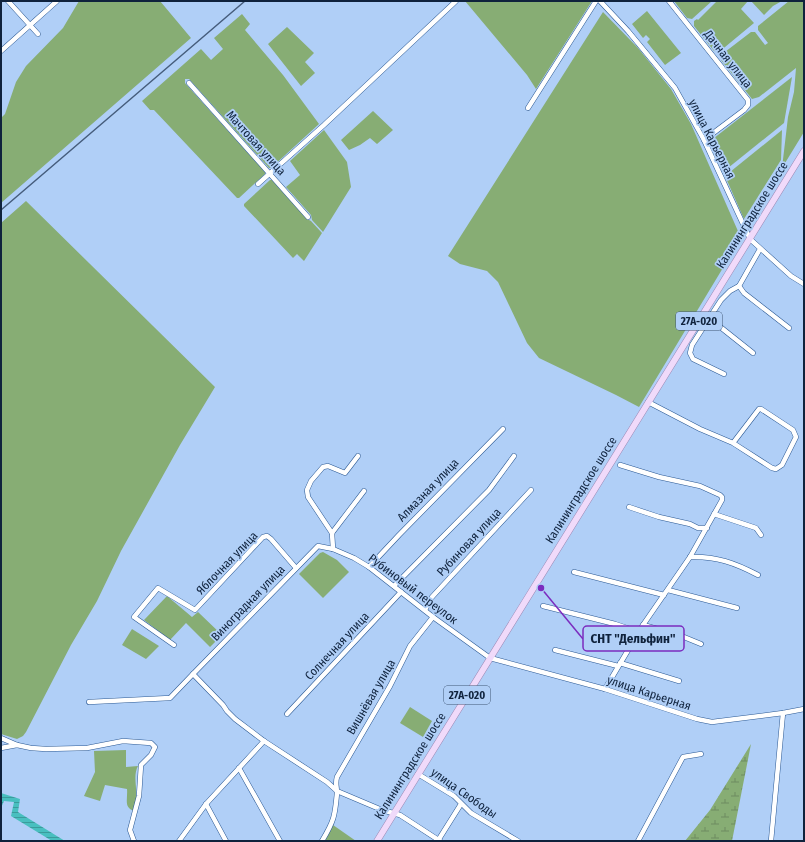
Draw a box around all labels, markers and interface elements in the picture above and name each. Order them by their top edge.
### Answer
street label: Дачная улица [700,26,755,91]
street label: улица Карьерная [686,97,738,181]
street label: Мачтовая улица [223,108,289,178]
street label: Калининградское шоссе [713,159,791,271]
road number: 27А-020 [676,312,722,330]
street label: Калининградское шоссе [542,434,620,546]
street label: Алмазная улица [394,456,462,524]
street label: Рубиновая улица [434,505,504,579]
street label: Яблочная улица [193,528,261,597]
street label: Рубиновый переулок [366,551,461,627]
street label: Виноградная улица [208,562,288,644]
street label: Солнечная улица [302,609,372,683]
callout: СНТ "Дельфин" [583,626,684,651]
text: СНТ "Дельфин" [591,631,675,646]
street label: Вишнёвая улица [344,657,398,737]
street label: улица Карьерная [605,673,693,713]
road number: 27А-020 [444,686,490,704]
street label: Калининградское шоссе [371,710,449,822]
street label: улица Свободы [428,765,500,821]

